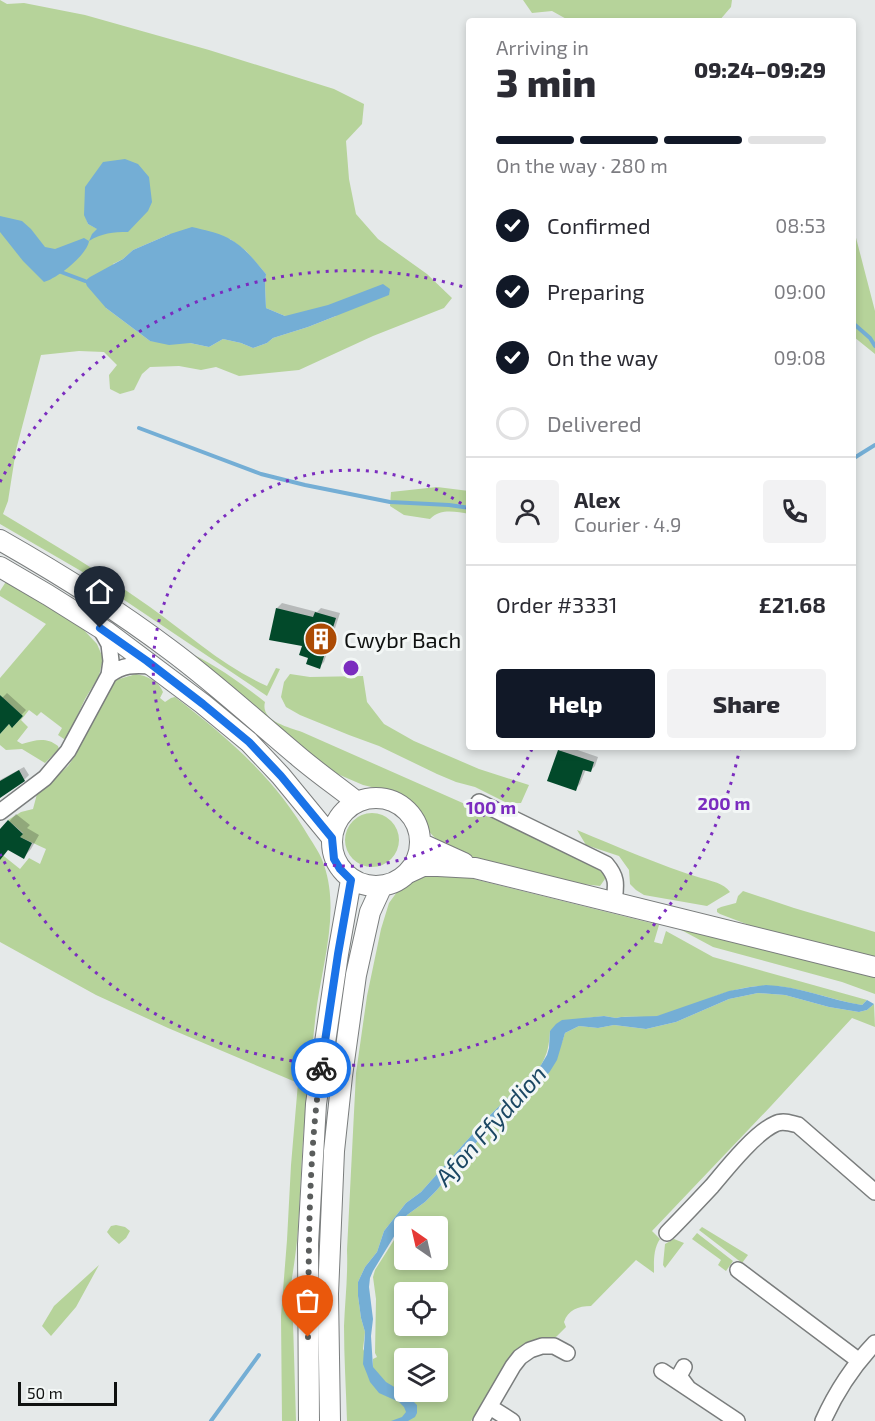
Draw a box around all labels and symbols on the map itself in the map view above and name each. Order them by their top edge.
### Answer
pin [74,566,125,628]
building icon: Cwybr Bach [303,621,339,657]
place label: Cwybr Bach [344,626,461,652]
centre of rings [341,658,361,678]
text: 200 m [698,792,750,814]
text: 100 m [466,796,516,818]
courier [291,1038,351,1098]
water label: Afon Ffyddion [428,1059,552,1192]
north arrow [394,1216,448,1270]
pin [282,1275,333,1337]
scale bar [18,1379,117,1406]

